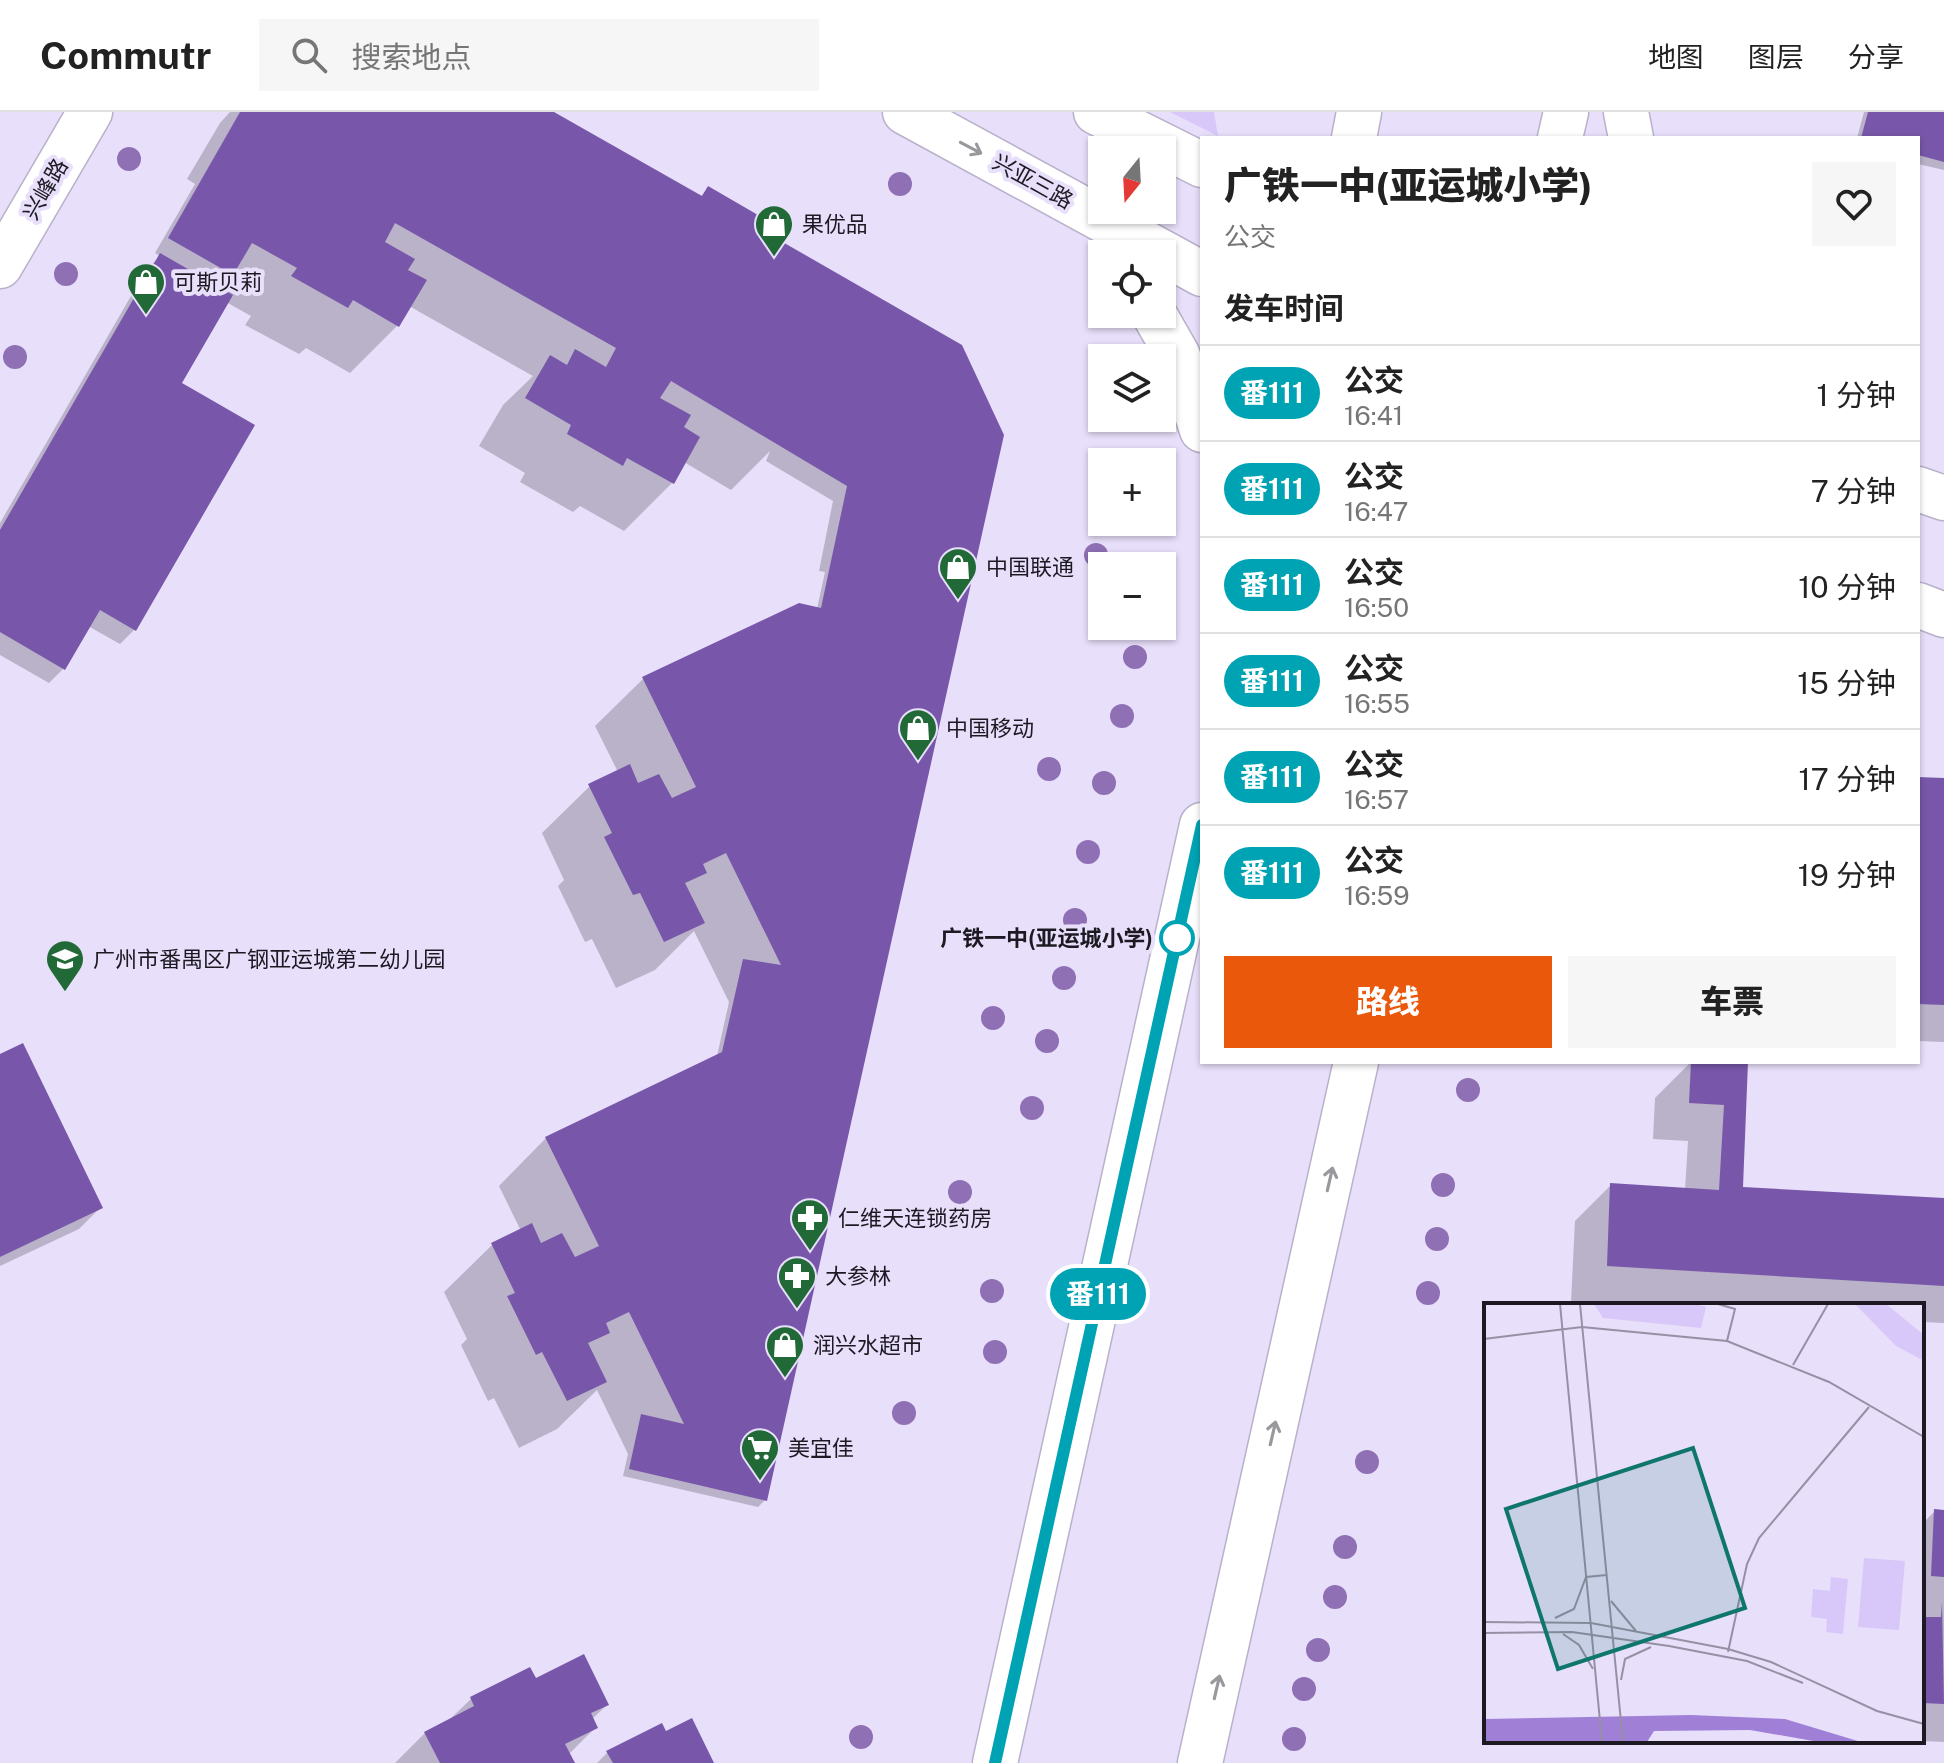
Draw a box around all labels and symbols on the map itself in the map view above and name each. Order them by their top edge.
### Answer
north arrow [1088,136,1176,224]
one-way arrow [959,140,983,156]
street label: 兴亚三路 [988,148,1078,214]
street label: 兴峰路 [17,154,73,224]
shop icon: 果优品 [753,203,795,258]
place label: 果优品 [802,211,868,237]
shop icon: 可斯贝莉 [125,261,167,316]
place label: 可斯贝莉 [174,269,262,295]
shop icon: 中国联通 [937,546,979,601]
place label: 中国联通 [986,554,1074,580]
shop icon: 中国移动 [897,707,939,762]
place label: 中国移动 [946,715,1034,741]
marker: 广铁一中(亚运城小学) [1160,921,1194,955]
place label: 广铁一中(亚运城小学) [940,925,1153,951]
school or university icon: 广州市番禺区广钢亚运城第二幼儿园 [44,938,86,993]
place label: 广州市番禺区广钢亚运城第二幼儿园 [93,946,445,972]
one-way arrow [1323,1167,1338,1193]
pharmacy icon: 仁维天连锁药房 [789,1197,831,1252]
place label: 仁维天连锁药房 [838,1205,992,1231]
pharmacy icon: 大参林 [776,1255,818,1310]
place label: 大参林 [825,1263,891,1289]
line badge: 番111 [1042,1268,1154,1320]
inset map [1484,1303,1924,1743]
shop icon: 润兴水超市 [764,1324,806,1379]
place label: 润兴水超市 [813,1332,923,1358]
one-way arrow [1266,1421,1281,1446]
supermarket icon: 美宜佳 [739,1427,781,1482]
place label: 美宜佳 [788,1435,854,1461]
one-way arrow [1210,1675,1225,1700]

